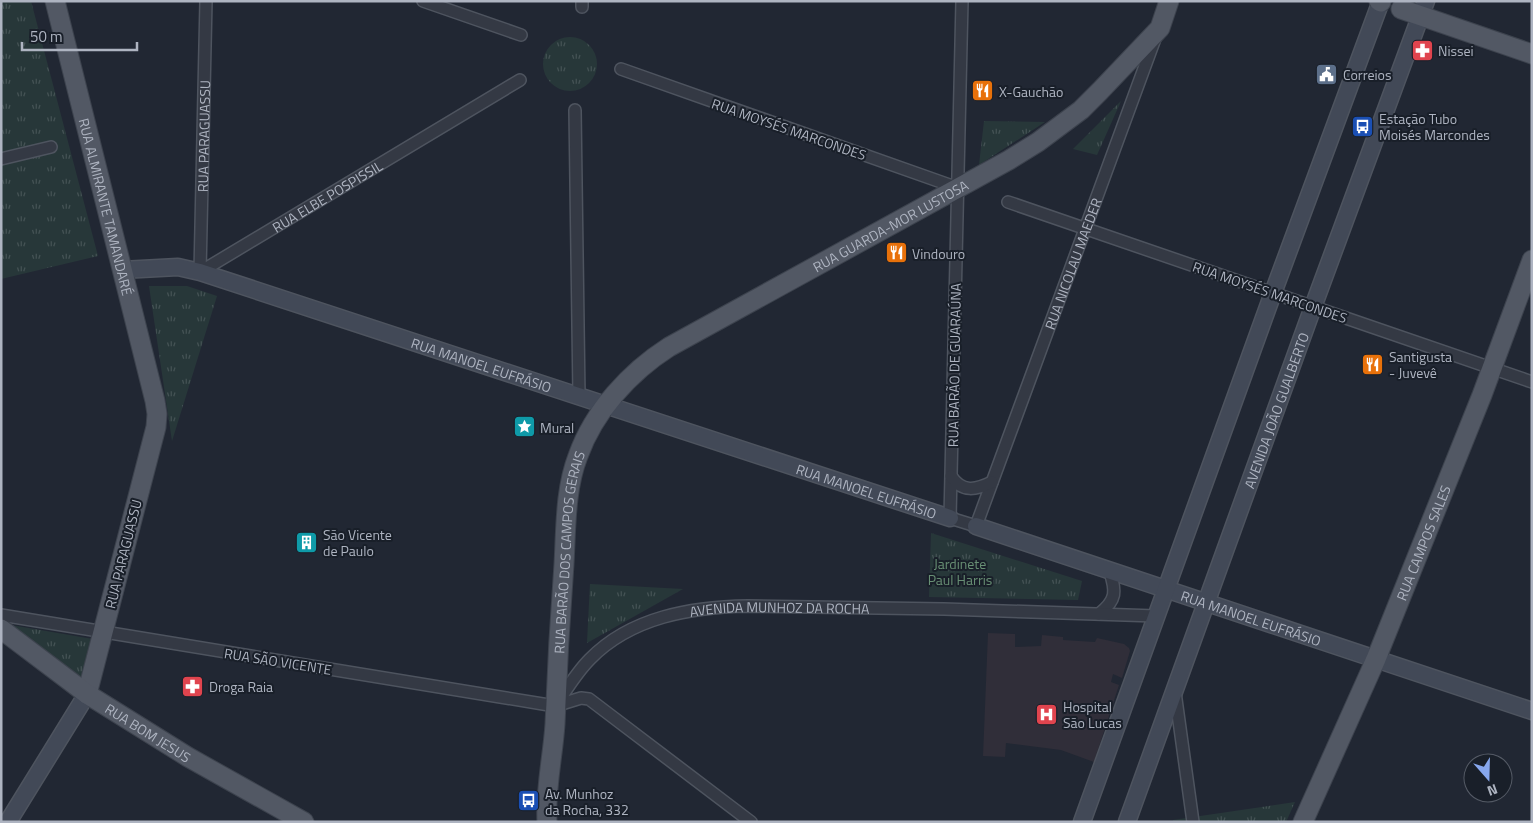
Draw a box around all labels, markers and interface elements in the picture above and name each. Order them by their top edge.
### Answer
scale bar [22,20,138,52]
text: 50 m [30,25,63,48]
pharmacy icon: Nissei [1410,38,1434,62]
place label: Nissei [1438,40,1474,61]
public building icon: Correios [1315,62,1339,86]
place label: Correios [1343,64,1391,85]
restaurant icon: X-Gauchão [971,79,995,103]
street label: RUA PARAGUASSU [191,80,215,192]
place label: X-Gauchão [999,81,1064,102]
street label: RUA MOYSÉS MARCONDES [709,93,869,165]
place label: Estação Tubo Moisés Marcondes [1379,108,1490,145]
bus stop icon: Estação Tubo Moisés Marcondes [1351,114,1375,138]
street label: RUA ALMIRANTE TAMANDARÉ [74,116,139,298]
street label: RUA ELBE POSPISSIL [268,154,386,237]
street label: RUA GUARDA-MOR LUSTOSA [809,174,972,277]
street label: RUA NICOLAU MAEDER [1039,195,1106,332]
restaurant icon: Vindouro [884,241,908,265]
place label: Vindouro [912,243,965,264]
street label: RUA MOYSÉS MARCONDES [1190,256,1350,328]
street label: RUA BARÃO DE GUARAÚNA [942,282,966,447]
street label: AVENIDA JOÃO GUALBERTO [1238,329,1314,491]
street label: RUA MANOEL EUFRÁSIO [409,332,555,397]
place label: Santigusta - Juvevê [1389,346,1452,383]
restaurant icon: Santigusta - Juvevê [1361,352,1385,376]
place icon: Mural [512,415,536,439]
place label: Mural [540,417,574,438]
street label: RUA BARÃO DOS CAMPOS GERAIS [548,448,590,654]
street label: RUA MANOEL EUFRÁSIO [793,458,939,523]
street label: RUA CAMPOS SALES [1390,482,1455,604]
street label: RUA PARAGUASSU [99,497,147,611]
place label: São Vicente de Paulo [323,524,392,561]
building icon: São Vicente de Paulo [295,530,319,554]
park label: Jardinete Paul Harris [928,553,992,590]
street label: RUA MANOEL EUFRÁSIO [1178,584,1324,651]
street label: AVENIDA MUNHOZ DA ROCHA [688,595,870,621]
street label: RUA SÃO VICENTE [223,642,333,680]
pharmacy icon: Droga Raia [181,674,205,698]
place label: Droga Raia [209,676,273,697]
place label: Hospital São Lucas [1063,696,1122,733]
street label: RUA BOM JESUS [101,697,195,767]
hospital icon: Hospital São Lucas [1035,702,1059,726]
north arrow [1463,753,1513,803]
text: N [1484,779,1501,802]
place label: Av. Munhoz da Rocha, 332 [545,783,629,820]
bus stop icon: Av. Munhoz da Rocha, 332 [517,789,541,813]

